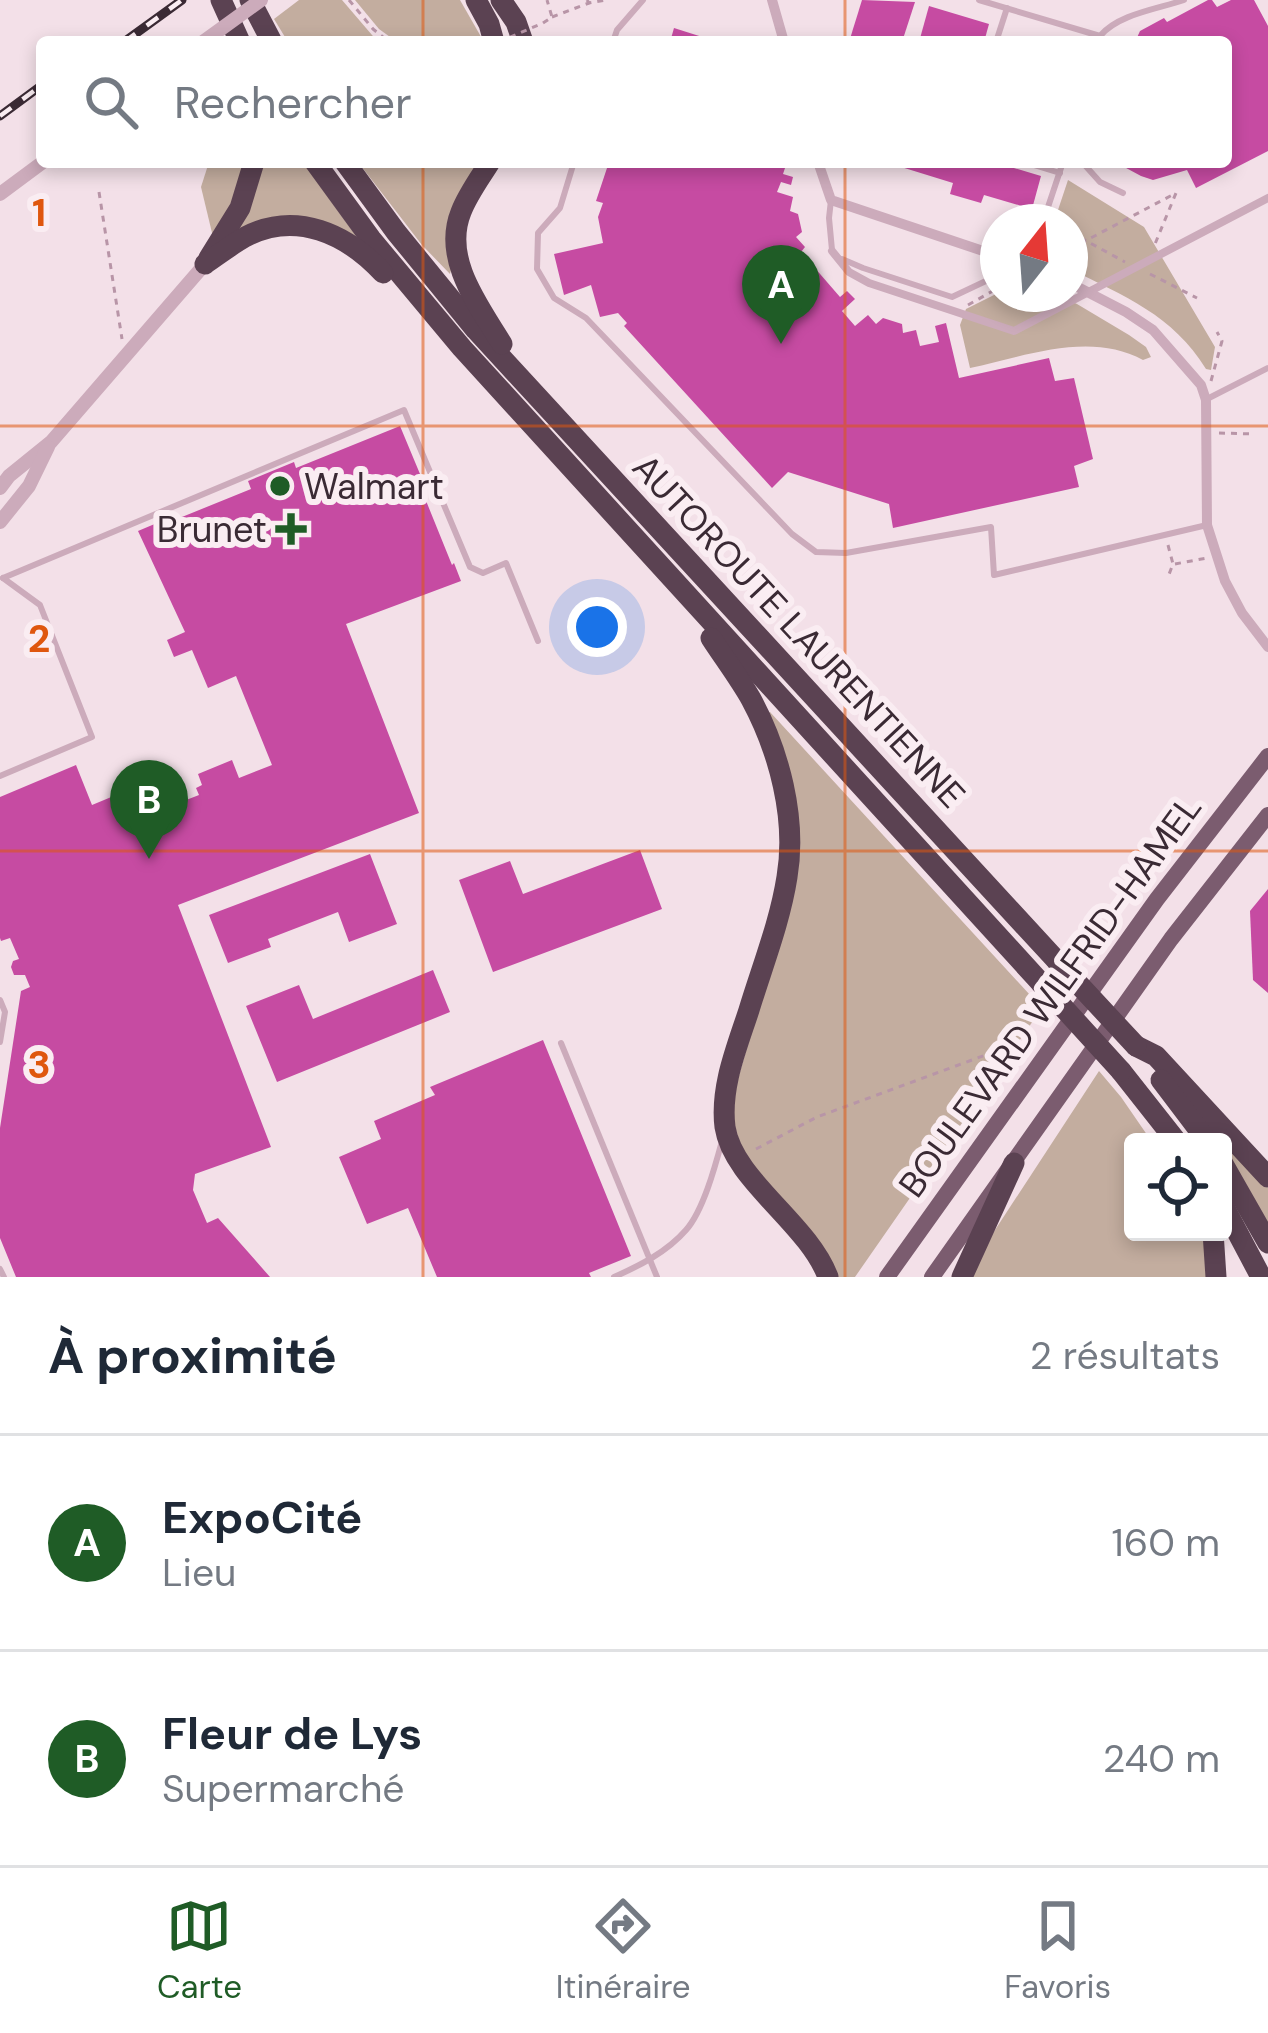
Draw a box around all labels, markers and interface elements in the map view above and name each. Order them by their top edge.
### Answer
search box [36,36,1232,168]
icon: search [78,69,144,135]
text: Rechercher [174,73,412,132]
text: 1 [32,187,46,238]
north arrow [980,204,1088,312]
pin: A [742,245,820,344]
street label: AUTOROUTE LAURENTIENNE [623,444,975,818]
place label: Walmart [304,463,444,510]
marker: Walmart [267,473,293,499]
place label: Brunet [157,506,267,553]
marker: Brunet [278,516,304,542]
your location [567,597,627,657]
text: 2 [28,613,50,664]
pin: B [110,760,188,859]
street label: BOULEVARD WILFRID-HAMEL [888,785,1212,1207]
text: 3 [27,1039,51,1090]
map controls [1124,1133,1232,1241]
button: locate [1124,1133,1232,1241]
text: À proximité [48,1322,337,1389]
text: 2 résultats [1030,1330,1220,1381]
text: ExpoCité [162,1488,362,1547]
text: A [73,1517,101,1568]
text: 160 m [1112,1517,1220,1568]
text: Lieu [162,1547,236,1598]
text: Fleur de Lys [162,1704,422,1763]
text: B [75,1733,99,1784]
text: 240 m [1103,1733,1220,1784]
text: Supermarché [162,1763,405,1814]
tab: Carte [157,1893,242,2008]
tab: Itinéraire [556,1893,691,2008]
tab: Favoris [1004,1893,1111,2008]

